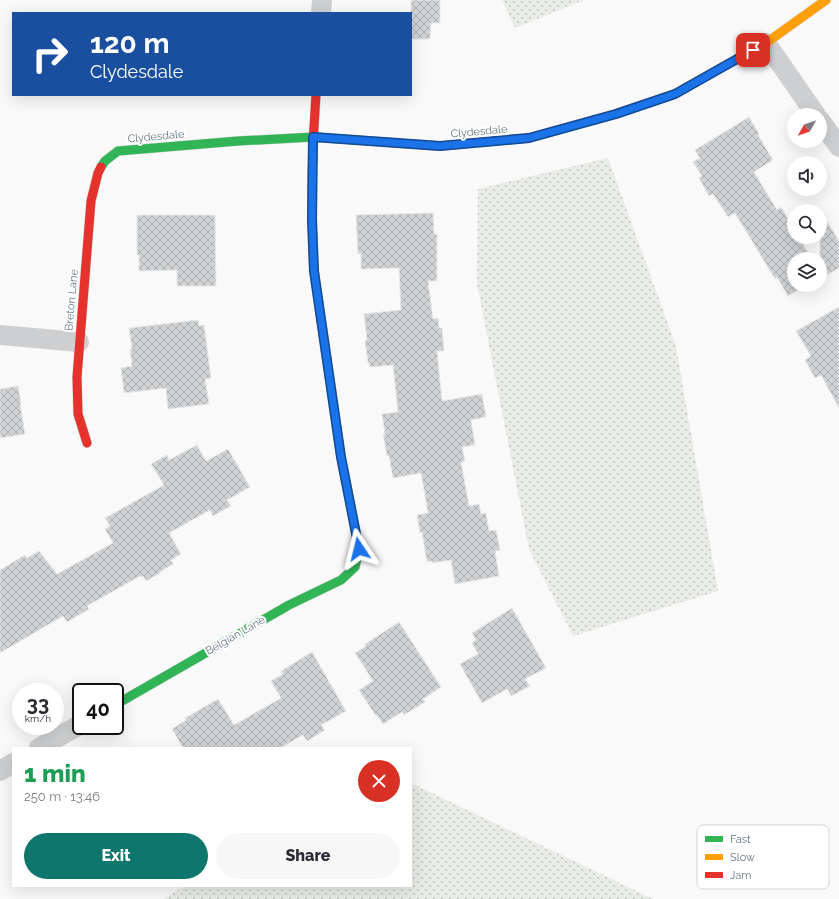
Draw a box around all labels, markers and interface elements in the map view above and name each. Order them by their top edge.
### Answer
text: 120 m [90,27,170,60]
icon: right [24,28,76,80]
pin [736,33,770,67]
icon: arrive [742,39,764,61]
text: Clydesdale [90,61,183,82]
north arrow [787,108,827,148]
map controls [787,108,827,292]
street label: Clydesdale [450,122,509,140]
street label: Clydesdale [127,127,186,145]
button: sound [787,156,827,196]
button: search [787,204,827,244]
button: layers [787,252,827,292]
street label: Breton Lane [62,268,81,332]
position arrow [338,528,380,570]
street label: Belgian Lane [203,613,268,658]
speed limit sign: 40 [72,683,124,735]
text: 33 [27,692,49,716]
text: km/h [25,713,51,724]
text: 1 min [24,759,86,788]
button: close [358,760,400,802]
text: 250 m · 13:46 [24,789,100,804]
legend [697,825,829,889]
button: Exit [24,833,208,879]
button: Share [216,833,400,879]
text: Fast [730,833,751,846]
text: Slow [730,851,755,864]
text: Jam [730,869,751,882]

